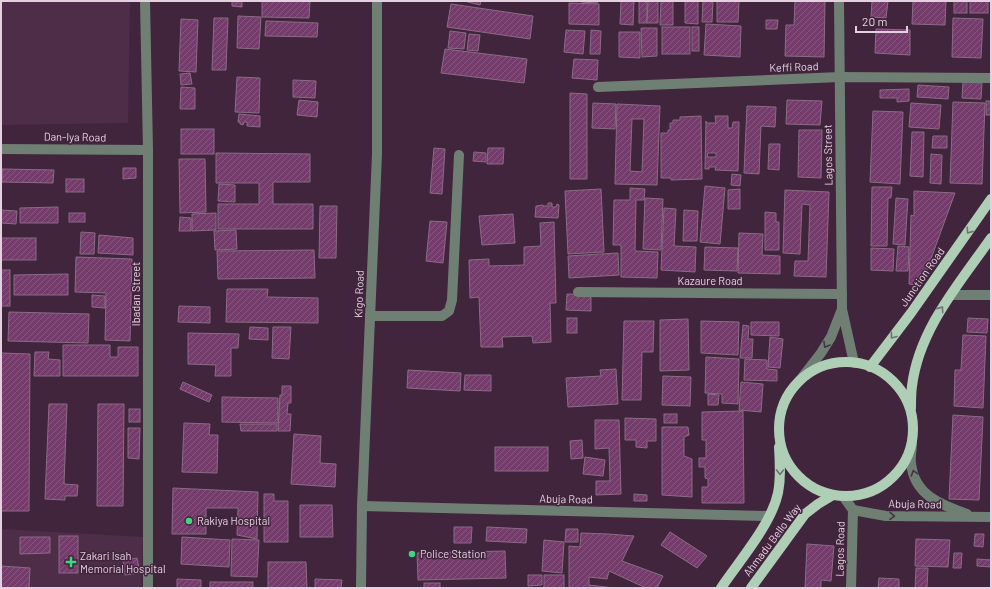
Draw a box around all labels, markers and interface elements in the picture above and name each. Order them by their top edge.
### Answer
scale bar [856,8,907,34]
text: 20 m [862,14,888,28]
street label: Keffi Road [769,59,819,74]
street label: Lagos Street [820,124,835,186]
street label: Dan-Iya Road [44,129,106,144]
one-way arrow [967,226,974,233]
street label: Junction Road [896,245,947,309]
street label: Ibadan Street [129,262,142,326]
street label: Kigo Road [351,270,366,318]
street label: Kazaure Road [677,274,743,287]
one-way arrow [936,306,944,313]
one-way arrow [891,332,898,339]
one-way arrow [824,341,831,348]
one-way arrow [776,469,784,475]
one-way arrow [910,470,919,477]
street label: Abuja Road [539,492,593,505]
street label: Abuja Road [888,497,942,510]
street label: Ahmadu Bello Way [740,501,803,578]
one-way arrow [889,512,895,520]
place label: Rakiya Hospital [197,514,270,527]
marker: Rakiya Hospital [184,516,194,526]
street label: Lagos Road [833,521,846,577]
place label: Police Station [420,547,486,560]
place label: Zakari Isah Memorial Hospital [80,549,165,575]
marker: Police Station [407,549,417,559]
marker: Zakari Isah Memorial Hospital [65,556,77,568]

